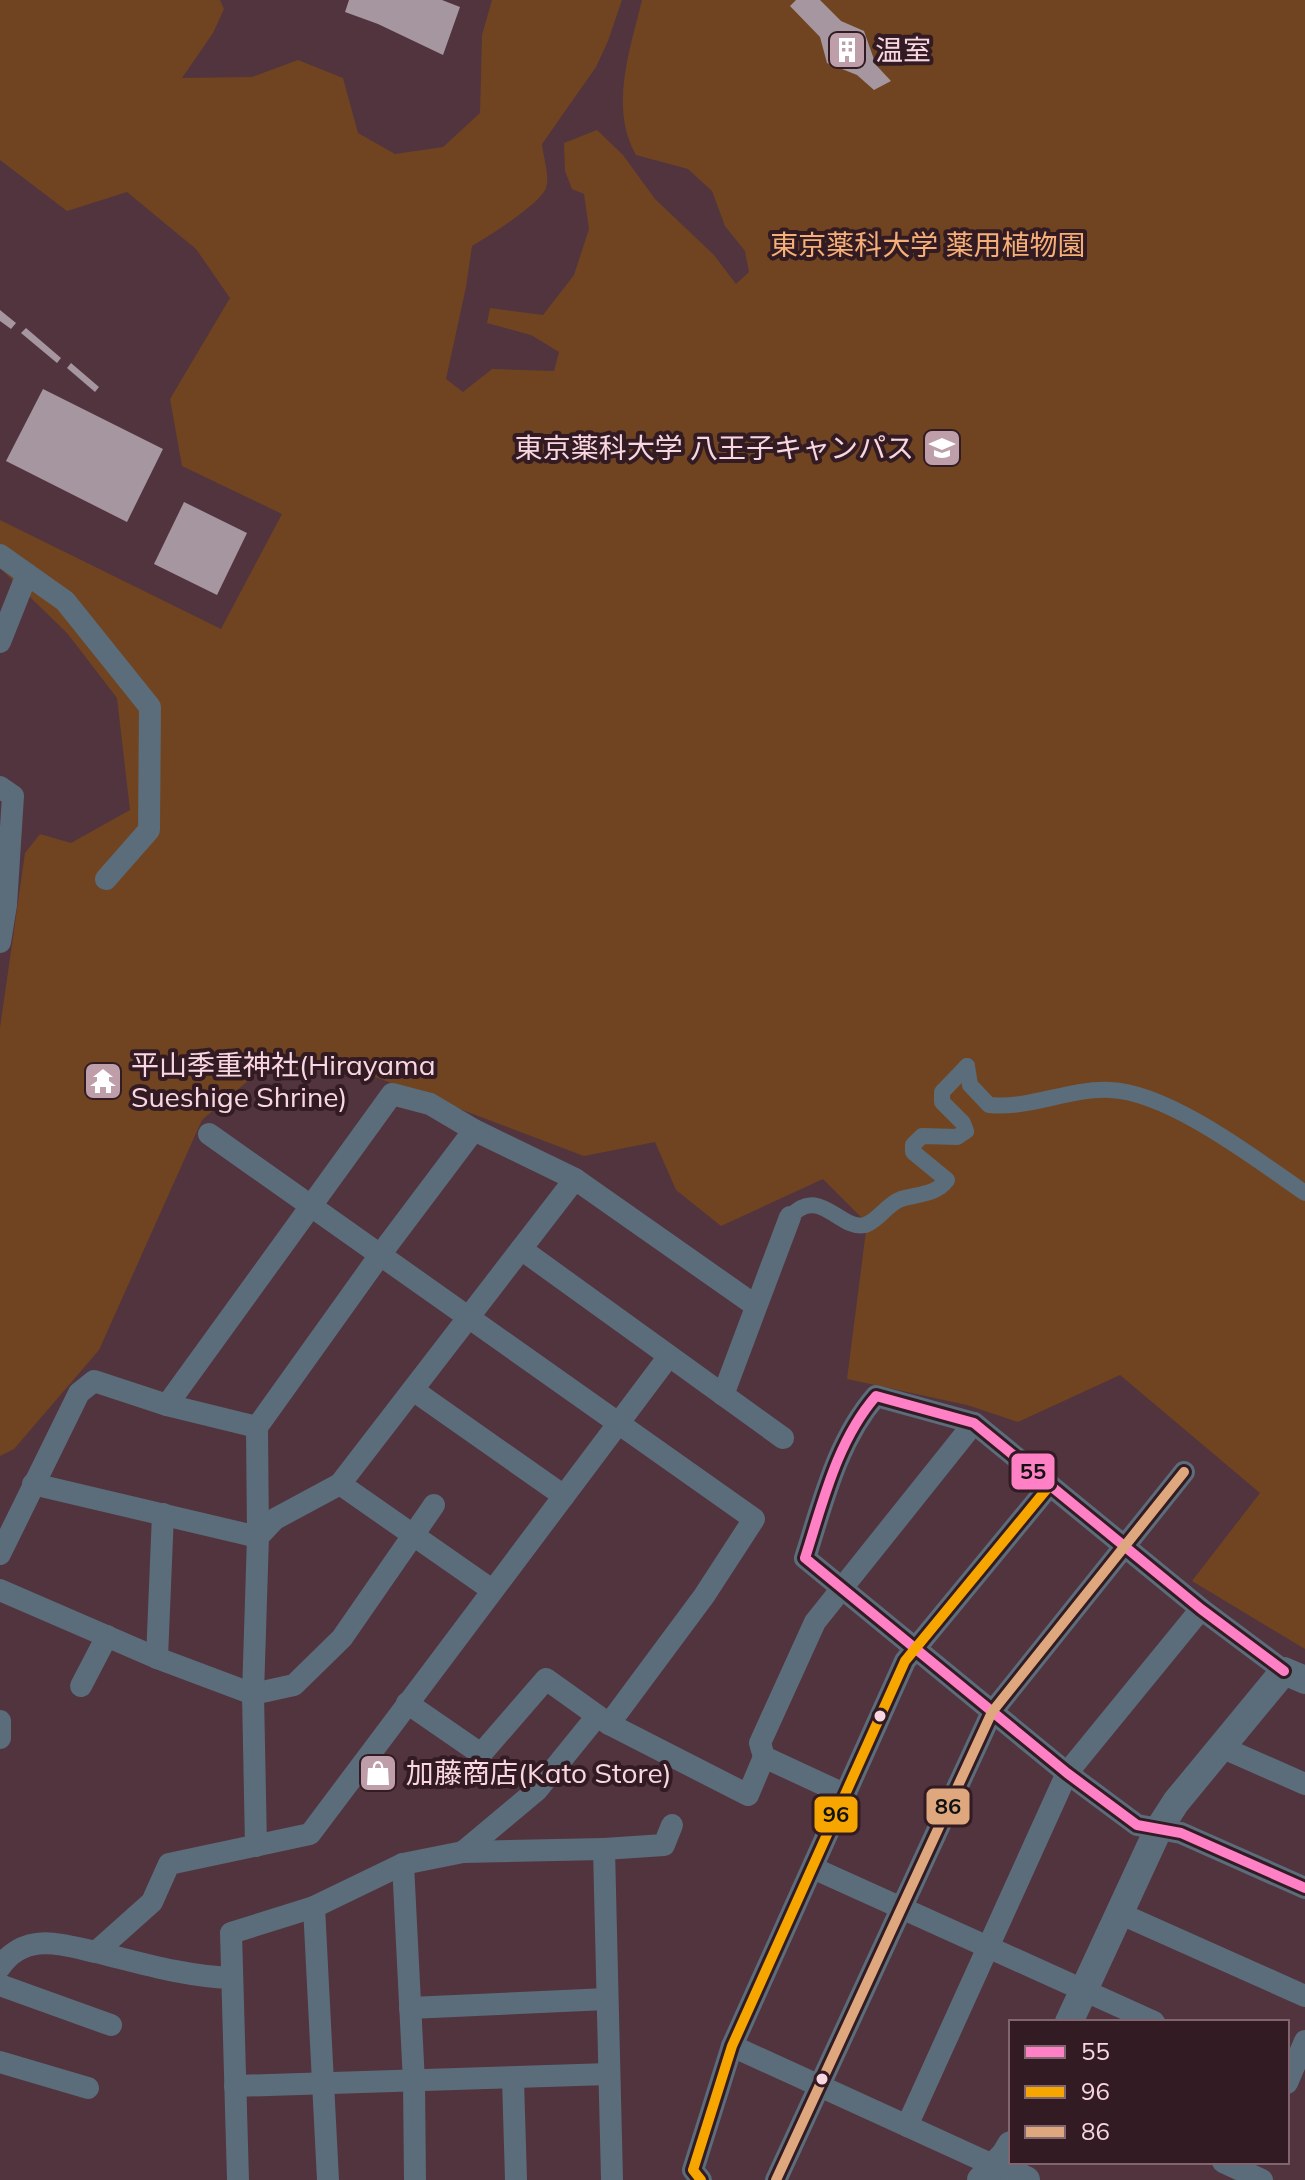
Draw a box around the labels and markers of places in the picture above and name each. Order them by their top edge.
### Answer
building icon: 温室 [826,29,868,71]
place label: 温室 [875,32,931,67]
school or university icon: 東京薬科大学 八王子キャンパス [921,427,963,469]
place label: 東京薬科大学 八王子キャンパス [515,430,914,465]
place label: 平山季重神社(Hirayama Sueshige Shrine) [131,1047,435,1114]
temple icon: 平山季重神社(Hirayama Sueshige Shrine) [82,1060,124,1102]
unlabelled marker [872,1708,888,1724]
shop icon: 加藤商店(Kato Store) [357,1752,399,1794]
place label: 加藤商店(Kato Store) [406,1755,672,1790]
unlabelled marker [814,2071,830,2087]

